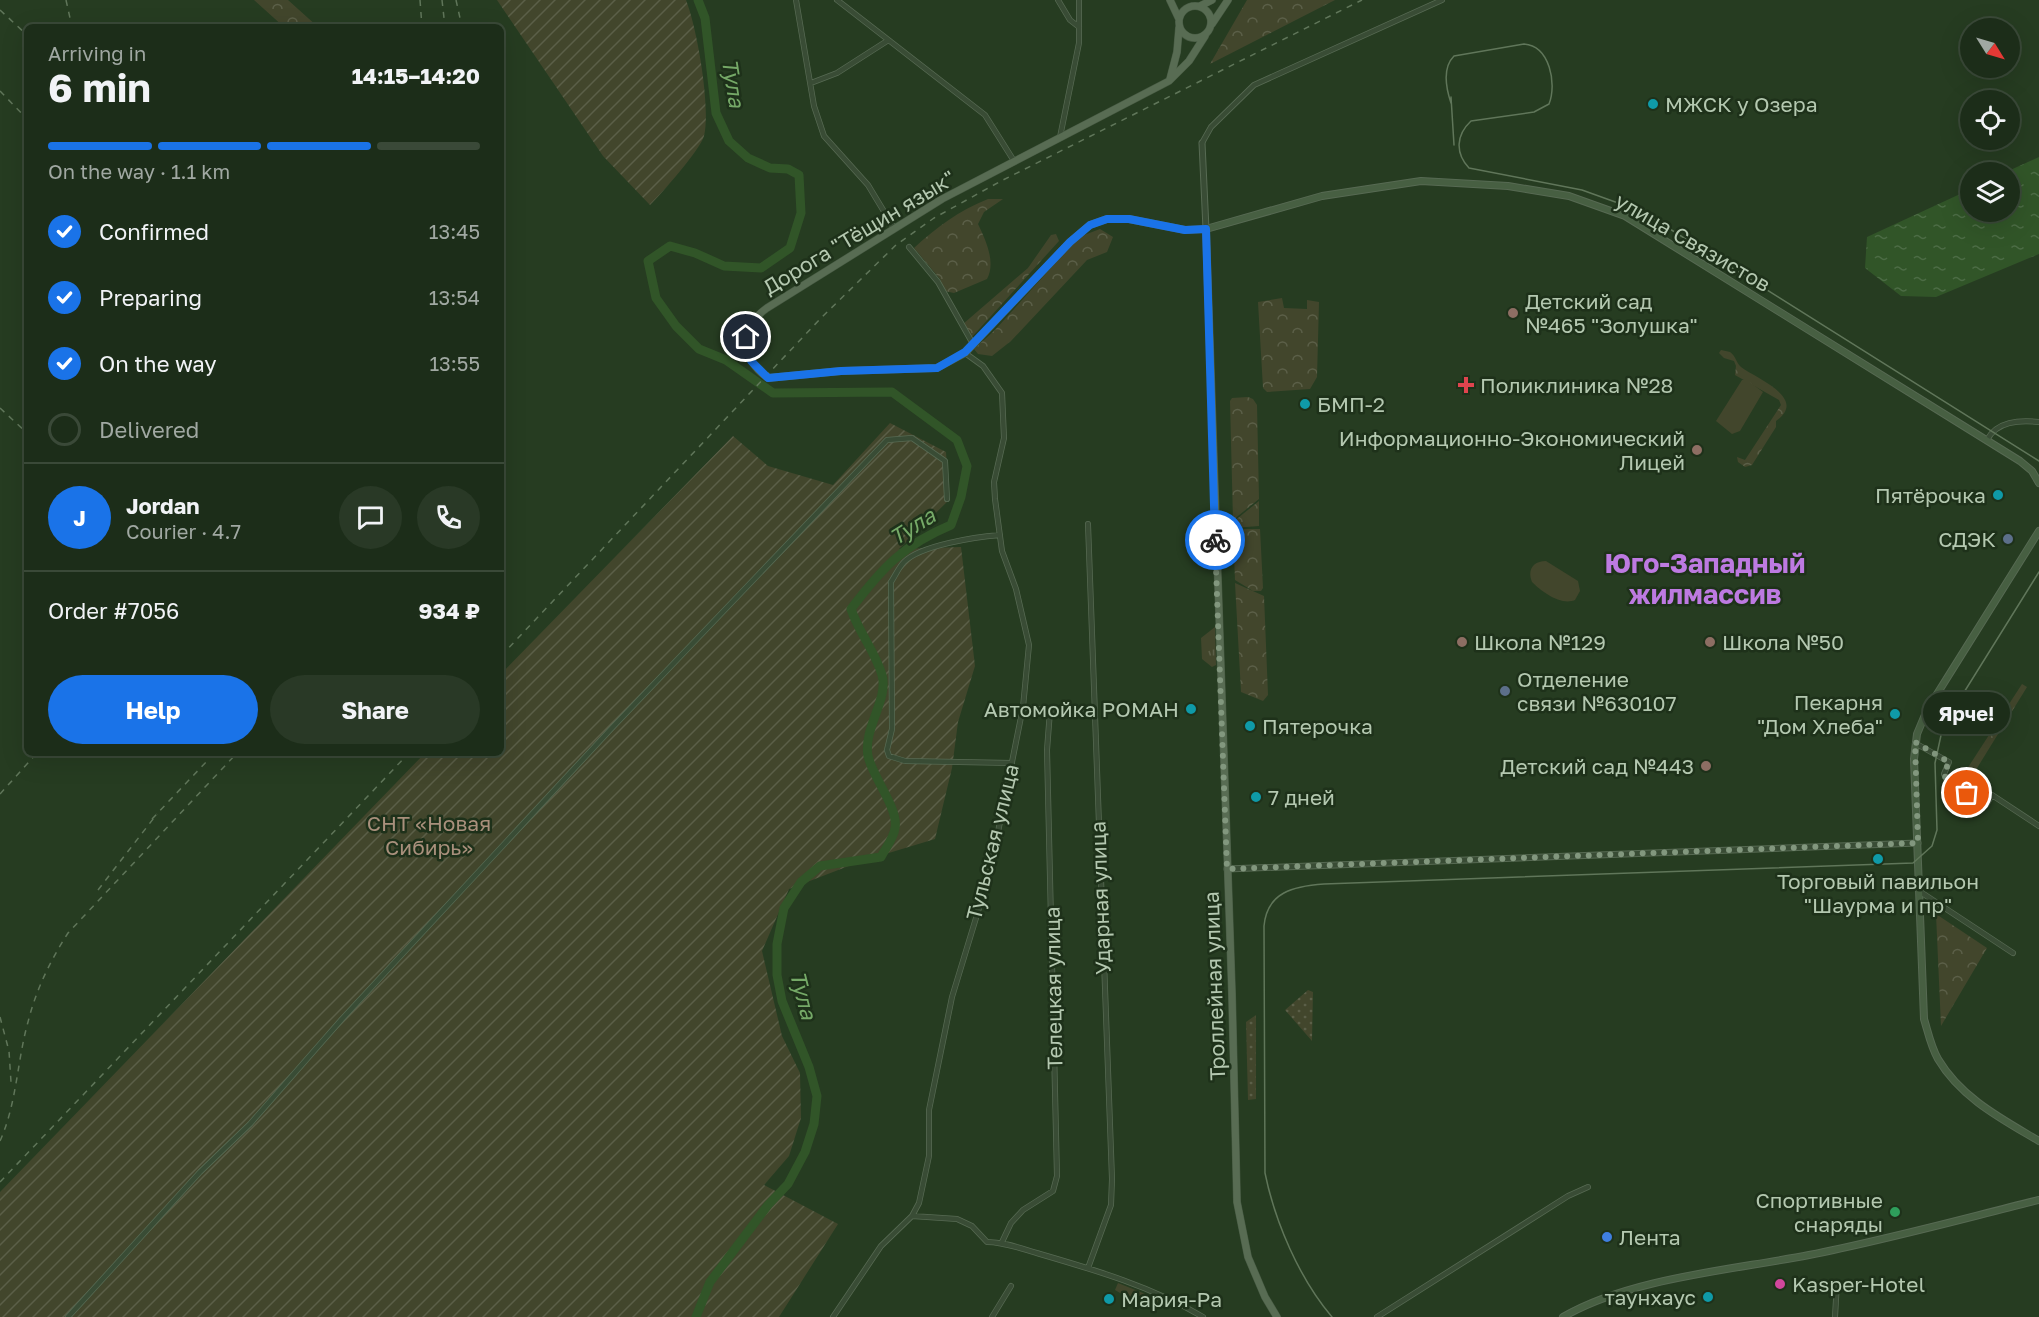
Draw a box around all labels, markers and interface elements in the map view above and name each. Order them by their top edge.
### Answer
north arrow [1960,18,2020,78]
map controls [1960,18,2020,222]
text: Arriving in [48,41,146,65]
water label: Тула [717,57,751,111]
text: 14:15–14:20 [352,62,480,89]
text: 6 min [48,64,151,111]
button: locate [1960,90,2020,150]
place label: МЖСК у Озера [1665,91,1818,117]
marker: МЖСК у Озера [1646,97,1660,111]
text: On the way · 1.1 km [48,159,230,183]
button: layers [1960,162,2020,222]
street label: Дорога "Тёщин язык" [758,164,960,300]
street label: улица Связистов [1611,187,1775,297]
icon: check [48,215,81,248]
text: Confirmed [99,218,209,245]
text: 13:45 [429,219,480,243]
icon: check [48,281,81,314]
text: Preparing [99,284,202,311]
text: 13:54 [429,285,480,309]
place label: Детский сад №465 "Золушка" [1525,288,1698,338]
marker: Детский сад №465 "Золушка" [1506,306,1520,320]
pin [720,311,771,362]
icon: home [729,320,762,353]
icon: check [48,347,81,380]
text: On the way [99,350,217,377]
text: 13:55 [429,351,480,375]
place label: Поликлиника №28 [1480,372,1673,398]
marker: Поликлиника №28 [1457,376,1475,394]
place label: БМП-2 [1317,391,1385,417]
marker: БМП-2 [1298,397,1312,411]
text: Delivered [99,416,199,443]
place label: Информационно-Экономический Лицей [1339,425,1685,475]
marker: Информационно-Экономический Лицей [1690,443,1704,457]
place label: Пятёрочка [1875,482,1986,508]
button: chat [339,486,402,549]
button: phone [417,486,480,549]
marker: Пятёрочка [1991,488,2005,502]
text: Jordan [126,492,200,519]
water label: Тула [884,501,941,550]
text: J [73,504,86,531]
courier [1185,510,1245,570]
text: Courier · 4.7 [126,519,241,543]
icon: bike [1199,524,1232,557]
place label: СДЭК [1938,526,1996,552]
marker: СДЭК [2001,532,2015,546]
district label: Юго-Западный жилмассив [1604,547,1806,610]
text: Order #7056 [48,597,179,624]
text: 934 ₽ [419,597,480,624]
place label: Школа №129 [1474,629,1606,655]
place label: Школа №50 [1722,629,1844,655]
marker: Школа №129 [1455,635,1469,649]
marker: Школа №50 [1703,635,1717,649]
place label: Отделение связи №630107 [1517,666,1677,716]
button: Help [48,675,258,744]
button: Share [270,675,480,744]
marker: Отделение связи №630107 [1498,684,1512,698]
place label: Пекарня "Дом Хлеба" [1757,689,1883,739]
callout: Ярче! [1924,691,2010,733]
place label: Автомойка РОМАН [984,696,1179,722]
text: Ярче! [1938,701,1995,725]
marker: Автомойка РОМАН [1184,702,1198,716]
marker: Пекарня "Дом Хлеба" [1888,707,1902,721]
place label: Пятерочка [1262,713,1373,739]
marker: Пятерочка [1243,719,1257,733]
place label: Детский сад №443 [1500,753,1694,779]
marker: Детский сад №443 [1699,759,1713,773]
street label: Тульская улица [960,761,1024,923]
pin [1941,767,1992,818]
icon: bag [1950,776,1983,809]
place label: 7 дней [1268,784,1335,810]
marker: 7 дней [1249,790,1263,804]
park label: СНТ «Новая Сибирь» [367,810,491,860]
street label: Ударная улица [1084,821,1116,975]
marker: Торговый павильон "Шаурма и пр" [1871,852,1885,866]
place label: Торговый павильон "Шаурма и пр" [1777,868,1979,918]
street label: Троллейная улица [1198,891,1230,1081]
street label: Телецкая улица [1039,906,1067,1070]
water label: Тула [785,968,823,1024]
place label: Спортивные снаряды [1756,1187,1883,1237]
marker: Спортивные снаряды [1888,1205,1902,1219]
place label: Лента [1619,1224,1681,1250]
marker: Лента [1600,1230,1614,1244]
place label: Kasper-Hotel [1792,1271,1925,1297]
marker: Kasper-Hotel [1773,1277,1787,1291]
place label: таунхаус [1605,1284,1696,1310]
place label: Мария-Ра [1121,1286,1222,1312]
marker: таунхаус [1701,1290,1715,1304]
marker: Мария-Ра [1102,1292,1116,1306]

